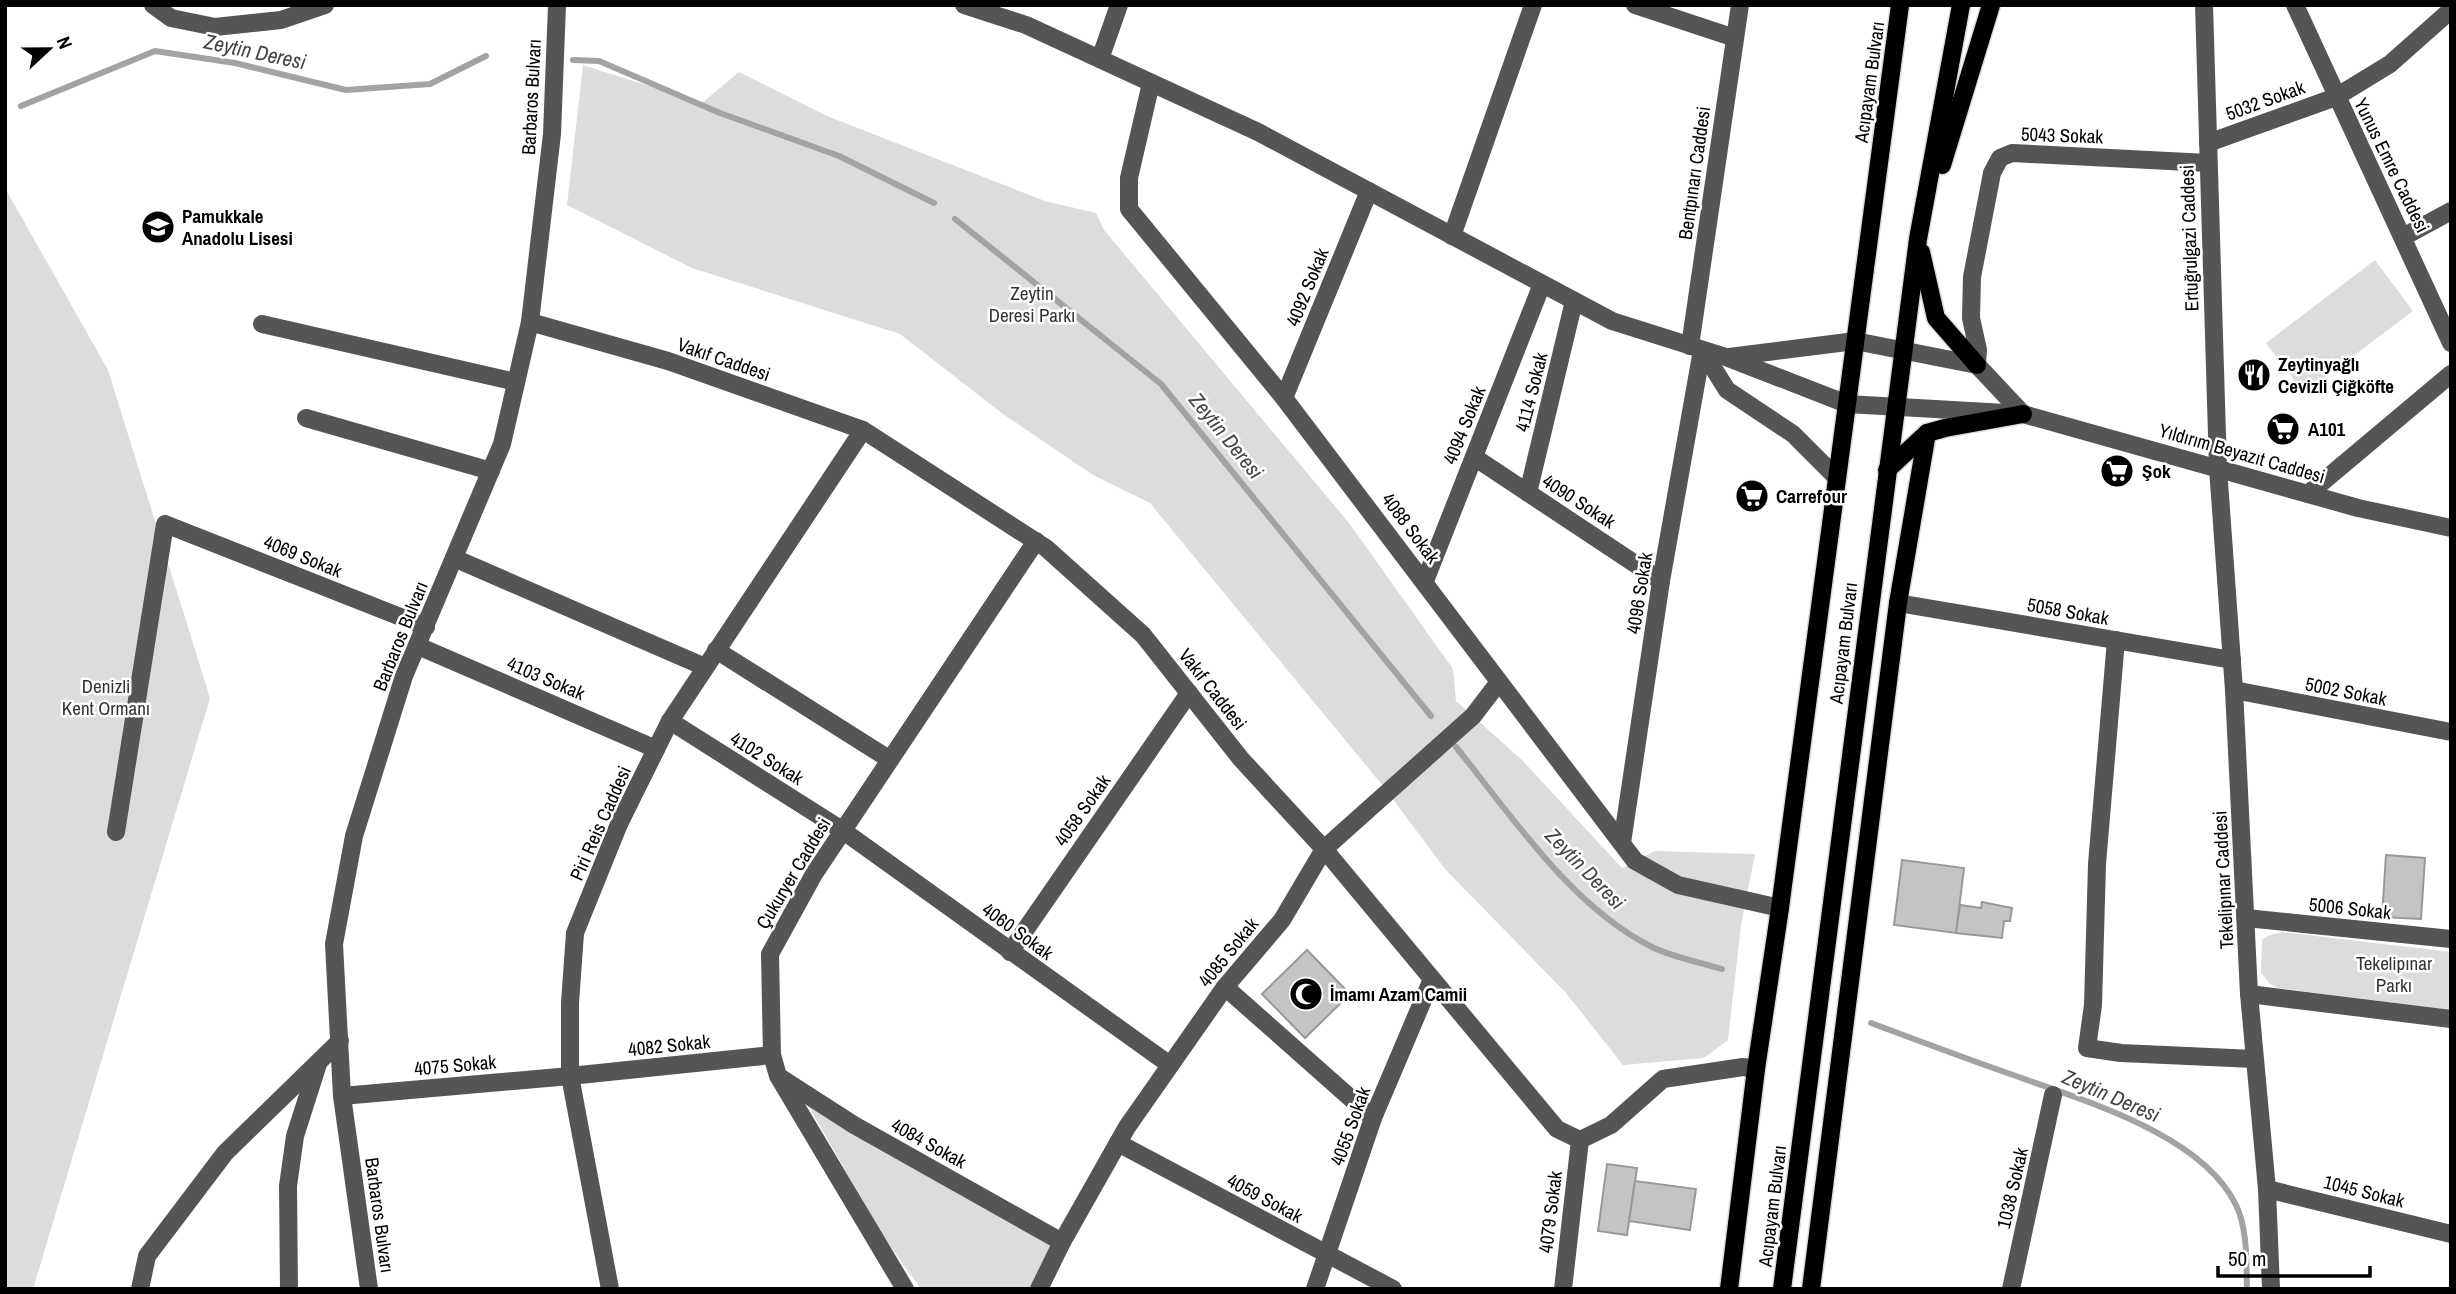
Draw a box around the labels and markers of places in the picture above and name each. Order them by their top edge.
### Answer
place label: Pamukkale Anadolu Lisesi [182,203,293,251]
school or university icon: Pamukkale Anadolu Lisesi [139,208,177,246]
place label: Zeytinyağlı Cevizli Çiğköfte [2278,351,2394,399]
restaurant icon: Zeytinyağlı Cevizli Çiğköfte [2235,356,2273,394]
supermarket icon: A101 [2264,410,2302,448]
place label: A101 [2308,416,2346,442]
supermarket icon: Şok [2098,452,2136,490]
place label: Şok [2142,458,2171,484]
supermarket icon: Carrefour [1733,477,1771,515]
place label: Carrefour [1776,483,1847,509]
mosque icon: İmamı Azam Camii [1287,975,1325,1013]
place label: İmamı Azam Camii [1330,981,1467,1007]

